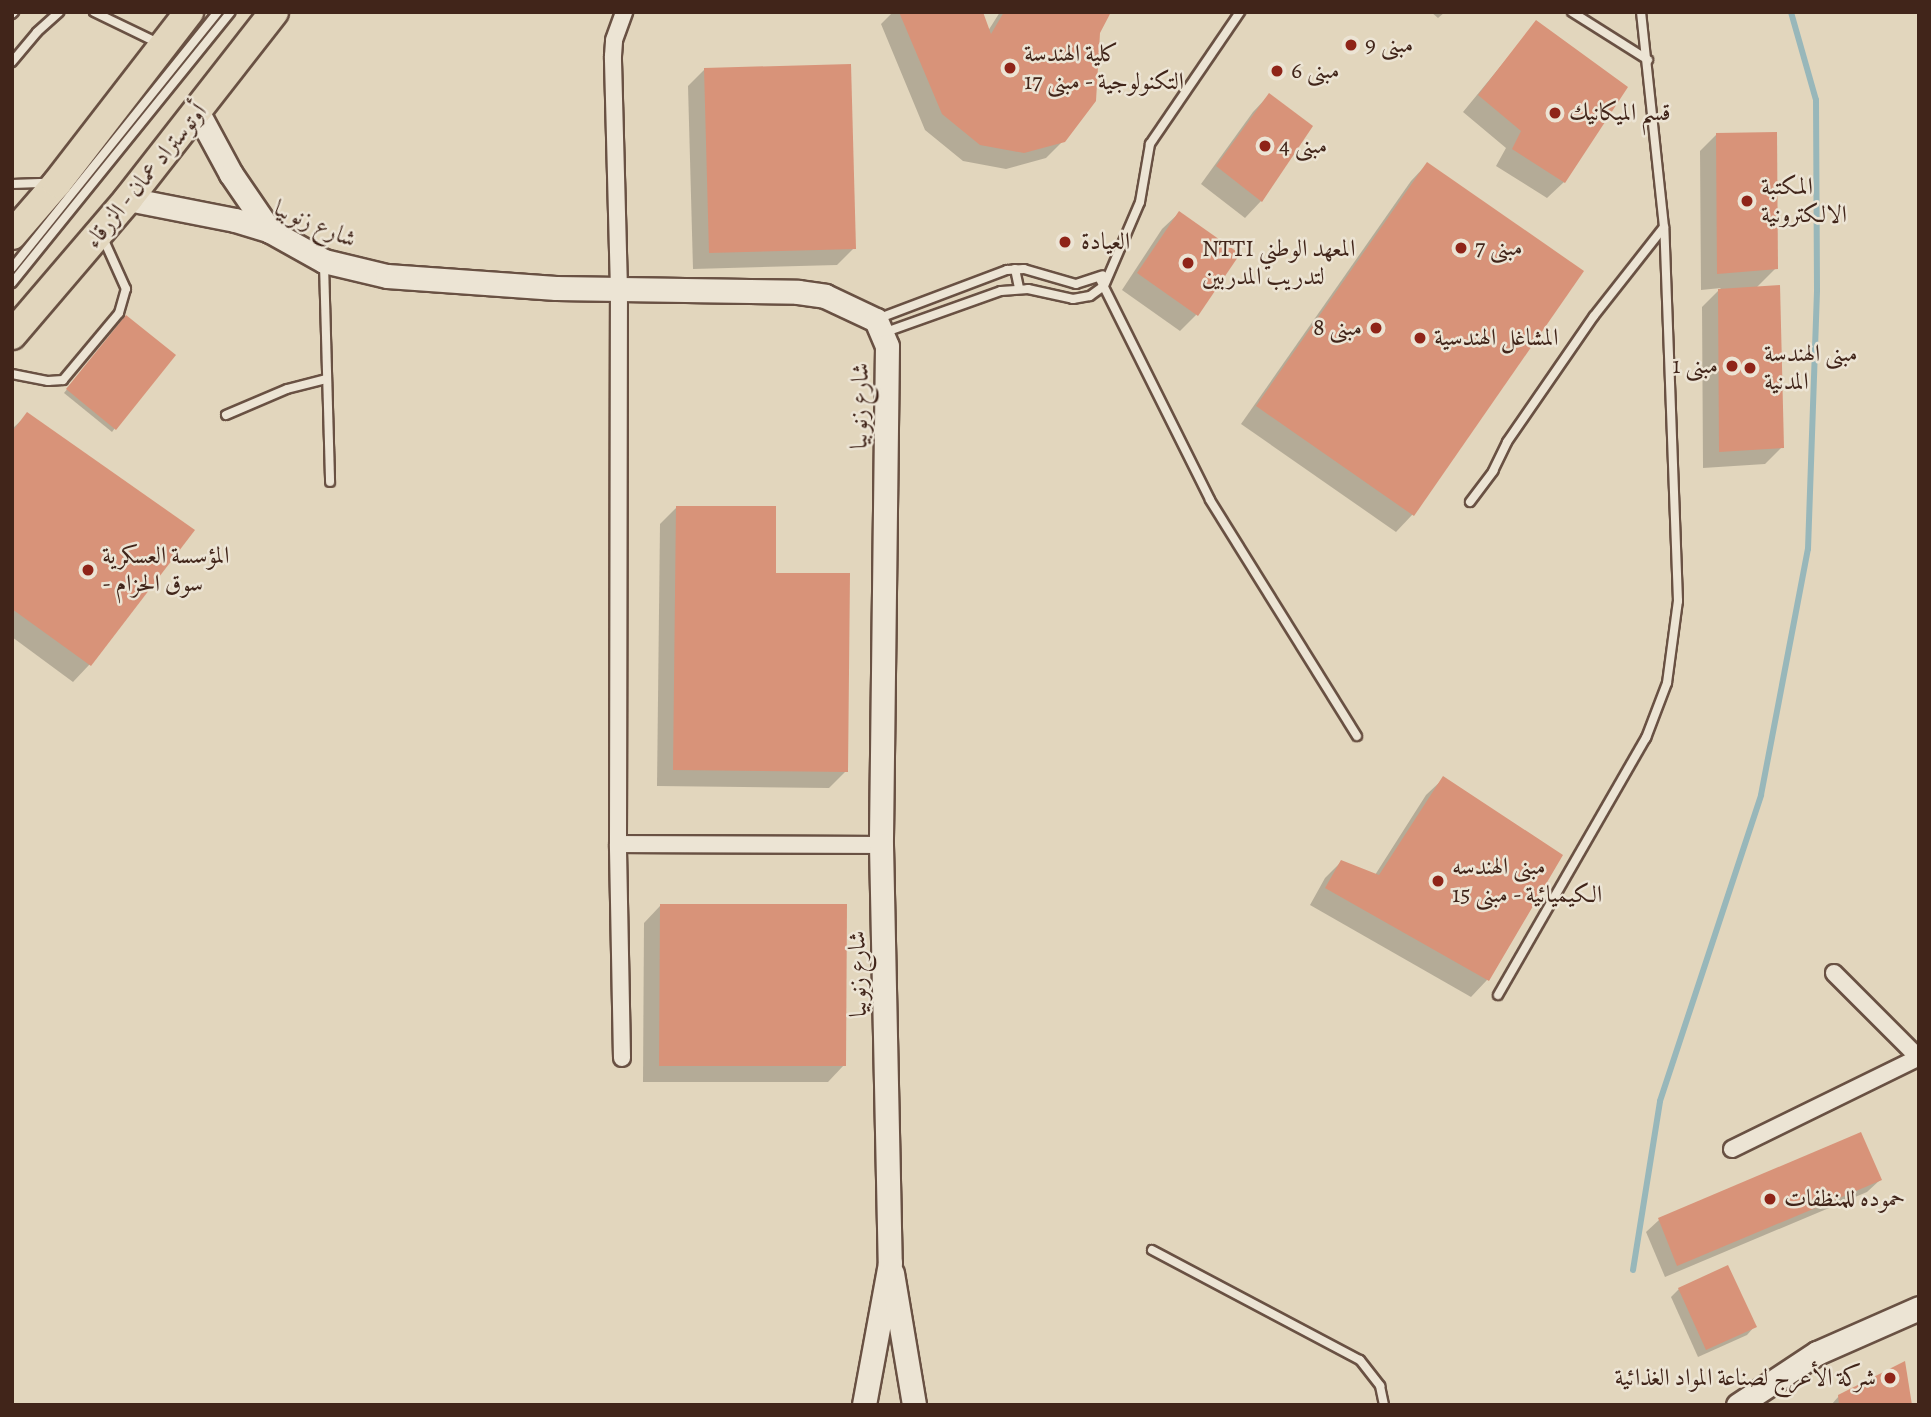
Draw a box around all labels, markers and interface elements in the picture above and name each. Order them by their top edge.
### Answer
place label: مبنى 9 [1365,31,1413,59]
marker: مبنى 9 [1343,37,1359,53]
place label: كلية الهندسة التكنولوجية - مبنى 17 [1024,40,1185,96]
place label: مبنى 6 [1291,57,1340,85]
marker: كلية الهندسة التكنولوجية - مبنى 17 [1002,60,1018,76]
marker: مبنى 6 [1269,63,1285,79]
street label: أوتوستراد عمان - الزرقاء [78,97,214,255]
place label: قسم الميكانيك [1569,99,1671,127]
marker: قسم الميكانيك [1547,105,1563,121]
place label: مبنى 4 [1279,132,1327,160]
marker: مبنى 4 [1257,138,1273,154]
place label: المكتبة الالكترونية [1761,173,1847,229]
marker: المكتبة الالكترونية [1739,193,1755,209]
street label: شارع زنوبيا [270,194,360,254]
place label: العيادة [1081,228,1130,256]
marker: العيادة [1055,232,1075,252]
place label: مبنى 7 [1475,234,1522,262]
place label: NTTI المعهد الوطني لتدريب المدربين [1202,235,1355,291]
marker: مبنى 7 [1453,240,1469,256]
marker: NTTI المعهد الوطني لتدريب المدربين [1180,255,1196,271]
place label: مبنى 8 [1313,314,1362,342]
marker: مبنى 8 [1368,320,1384,336]
place label: المشاغل الهندسية [1434,324,1559,352]
marker: المشاغل الهندسية [1412,330,1428,346]
place label: مبنى الهندسة المدنية [1764,340,1858,396]
place label: مبنى 1 [1672,352,1718,380]
marker: مبنى 1 [1724,358,1740,374]
marker: مبنى الهندسة المدنية [1742,360,1758,376]
street label: شارع زنوبيا [845,363,875,449]
place label: المؤسسة العسكرية - سوق الحزام [102,542,229,598]
marker: المؤسسة العسكرية - سوق الحزام [80,562,96,578]
place label: مبنى الهندسه الكيميائية - مبنى 15 [1452,853,1603,909]
marker: مبنى الهندسه الكيميائية - مبنى 15 [1430,873,1446,889]
street label: شارع زنوبيا [843,931,873,1017]
place label: حموده للمنظفات [1784,1185,1905,1213]
marker: حموده للمنظفات [1762,1191,1778,1207]
place label: شركة الأعرج لصناعة المواد الغذائية [1615,1364,1876,1392]
marker: شركة الأعرج لصناعة المواد الغذائية [1882,1370,1898,1386]

